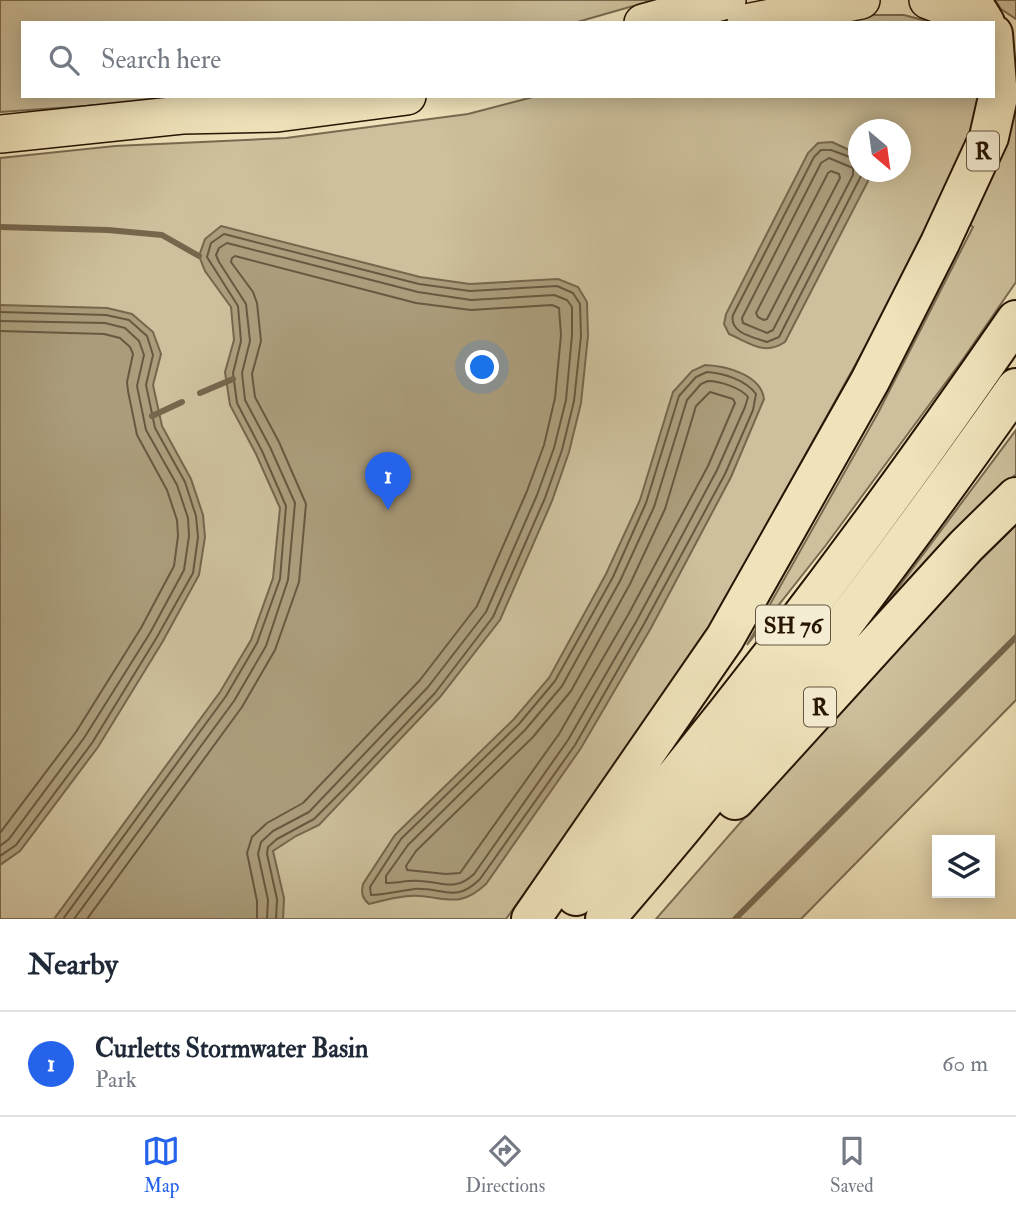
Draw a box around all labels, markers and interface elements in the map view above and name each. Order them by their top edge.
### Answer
search box [21,21,995,98]
icon: search [45,41,83,79]
text: Search here [101,44,221,76]
north arrow [848,119,911,182]
road number: R [967,132,999,170]
your location [465,350,499,384]
pin: 1 [365,452,411,510]
road number: SH 76 [756,606,830,645]
road number: R [804,688,836,726]
map controls [932,835,995,898]
button: layers [932,835,995,898]
text: Nearby [28,946,118,983]
text: Curletts Stormwater Basin [95,1033,368,1065]
text: 1 [47,1049,55,1078]
text: 60 m [942,1049,988,1078]
text: Park [95,1065,137,1094]
tab: Map [142,1132,180,1198]
tab: Directions [465,1132,545,1198]
tab: Saved [830,1132,874,1198]

